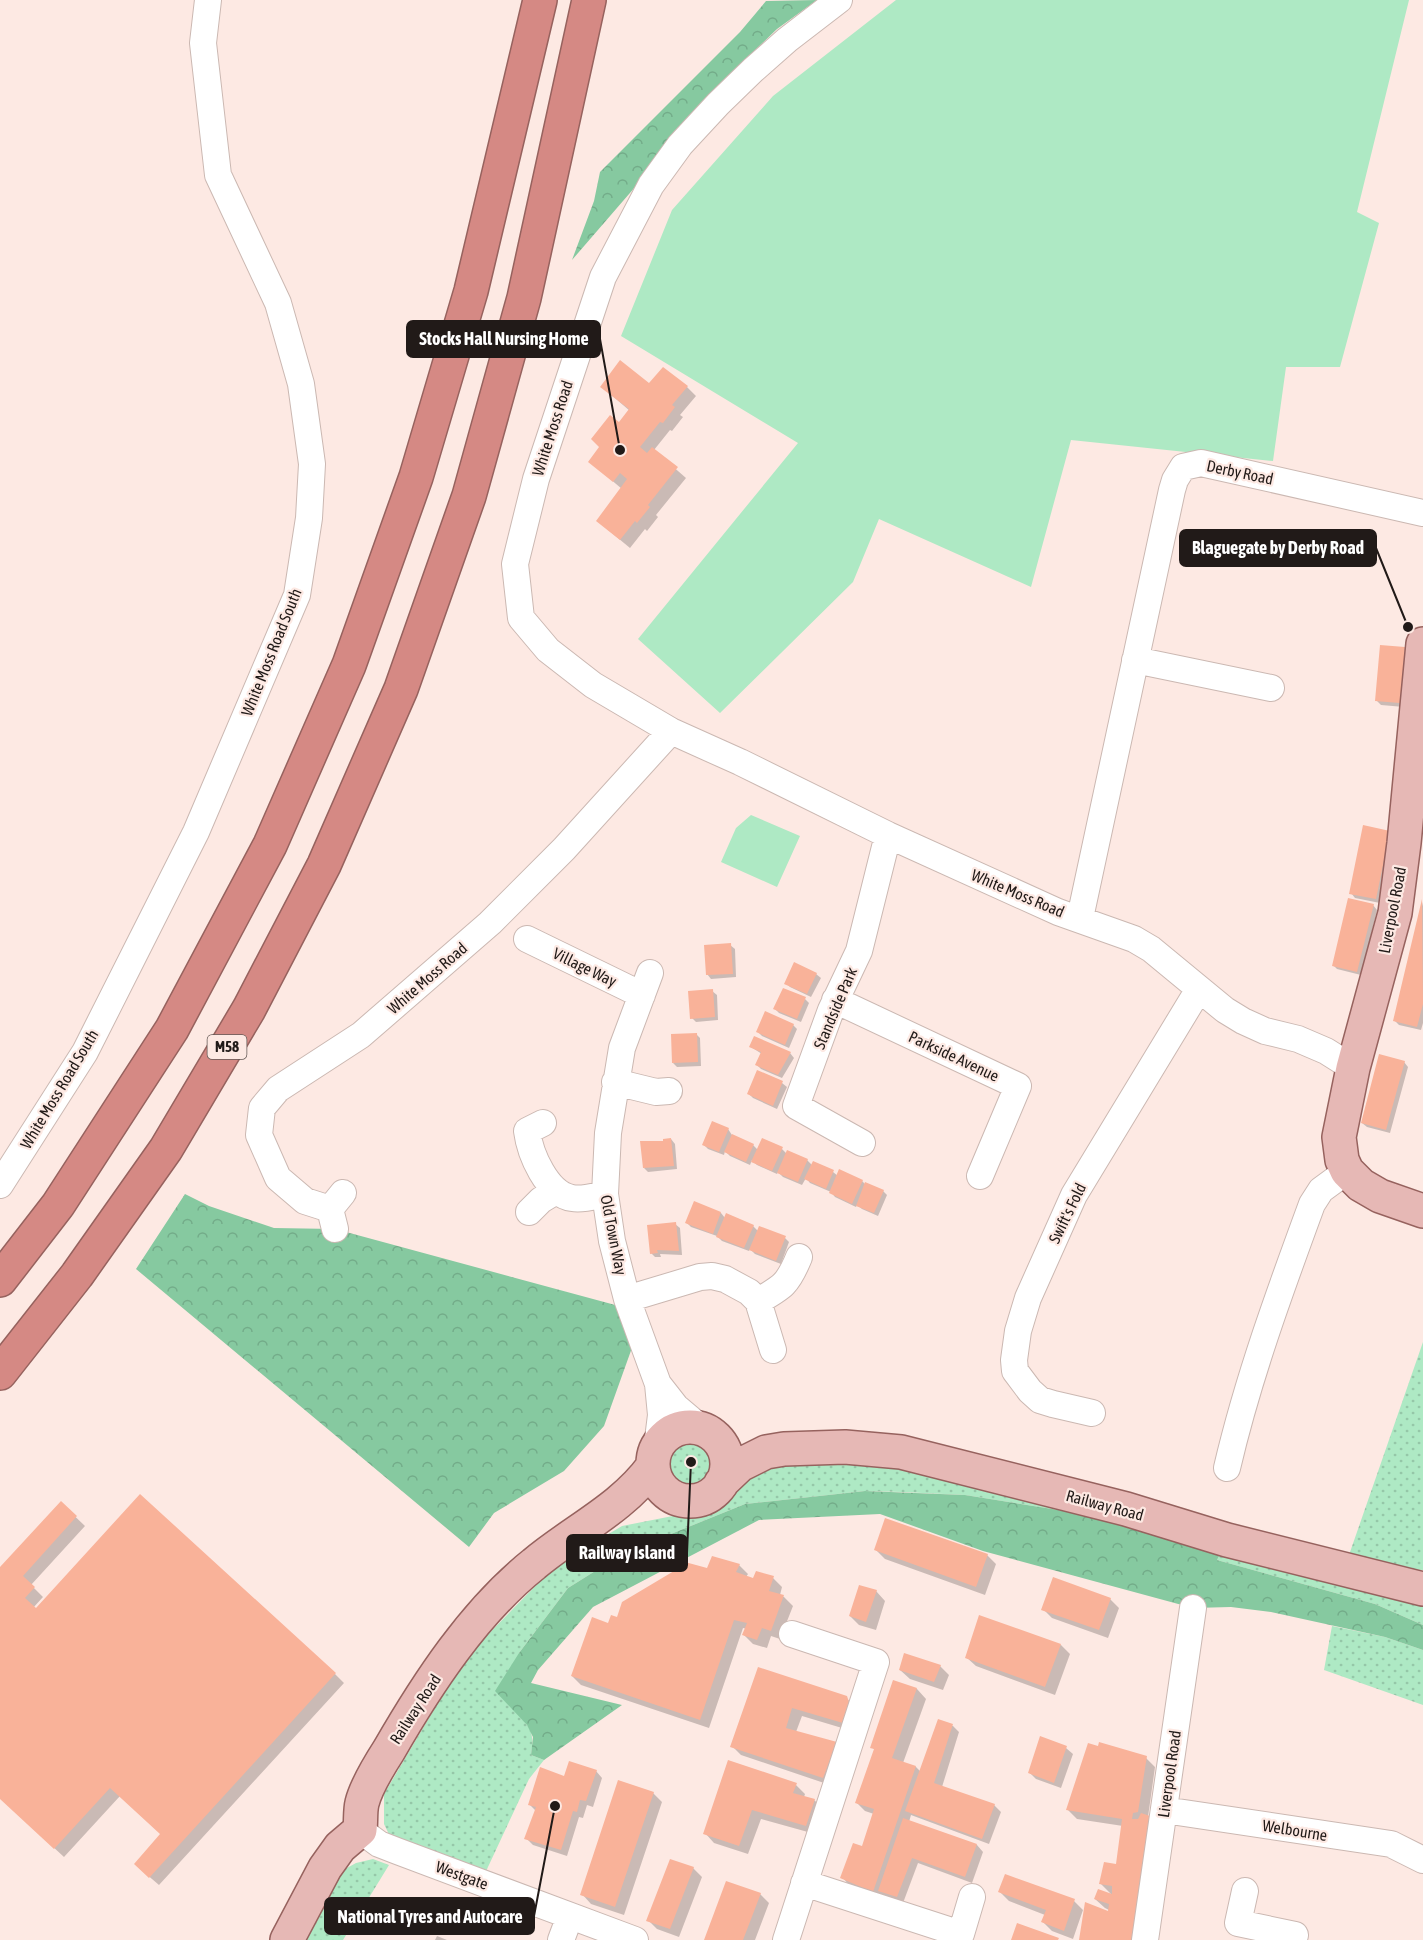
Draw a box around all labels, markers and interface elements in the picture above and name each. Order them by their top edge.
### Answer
callout: Stocks Hall Nursing Home [407,321,600,357]
text: Stocks Hall Nursing Home [419,328,589,349]
street label: White Moss Road [528,378,576,478]
street label: Derby Road [1205,456,1275,489]
callout: Blaguegate by Derby Road [1180,530,1376,566]
text: Blaguegate by Derby Road [1192,537,1364,558]
street label: White Moss Road South [237,586,305,718]
street label: White Moss Road [969,865,1067,921]
street label: Liverpool Road [1375,865,1410,955]
street label: White Moss Road [384,939,470,1017]
street label: Village Way [550,944,620,991]
street label: Standside Park [810,964,860,1052]
street label: White Moss Road South [16,1026,102,1152]
street label: Parkside Avenue [906,1027,1002,1085]
road number: M58 [208,1035,246,1059]
street label: Swift's Fold [1045,1180,1089,1246]
street label: Old Town Way [596,1193,631,1277]
street label: Railway Road [1064,1486,1146,1525]
callout: Railway Island [567,1535,687,1571]
text: Railway Island [579,1542,675,1563]
street label: Railway Road [386,1671,445,1748]
street label: Liverpool Road [1154,1729,1185,1819]
street label: Welbourne [1261,1816,1329,1844]
street label: Westgate [433,1857,491,1894]
callout: National Tyres and Autocare [325,1898,534,1934]
text: National Tyres and Autocare [337,1906,523,1927]

